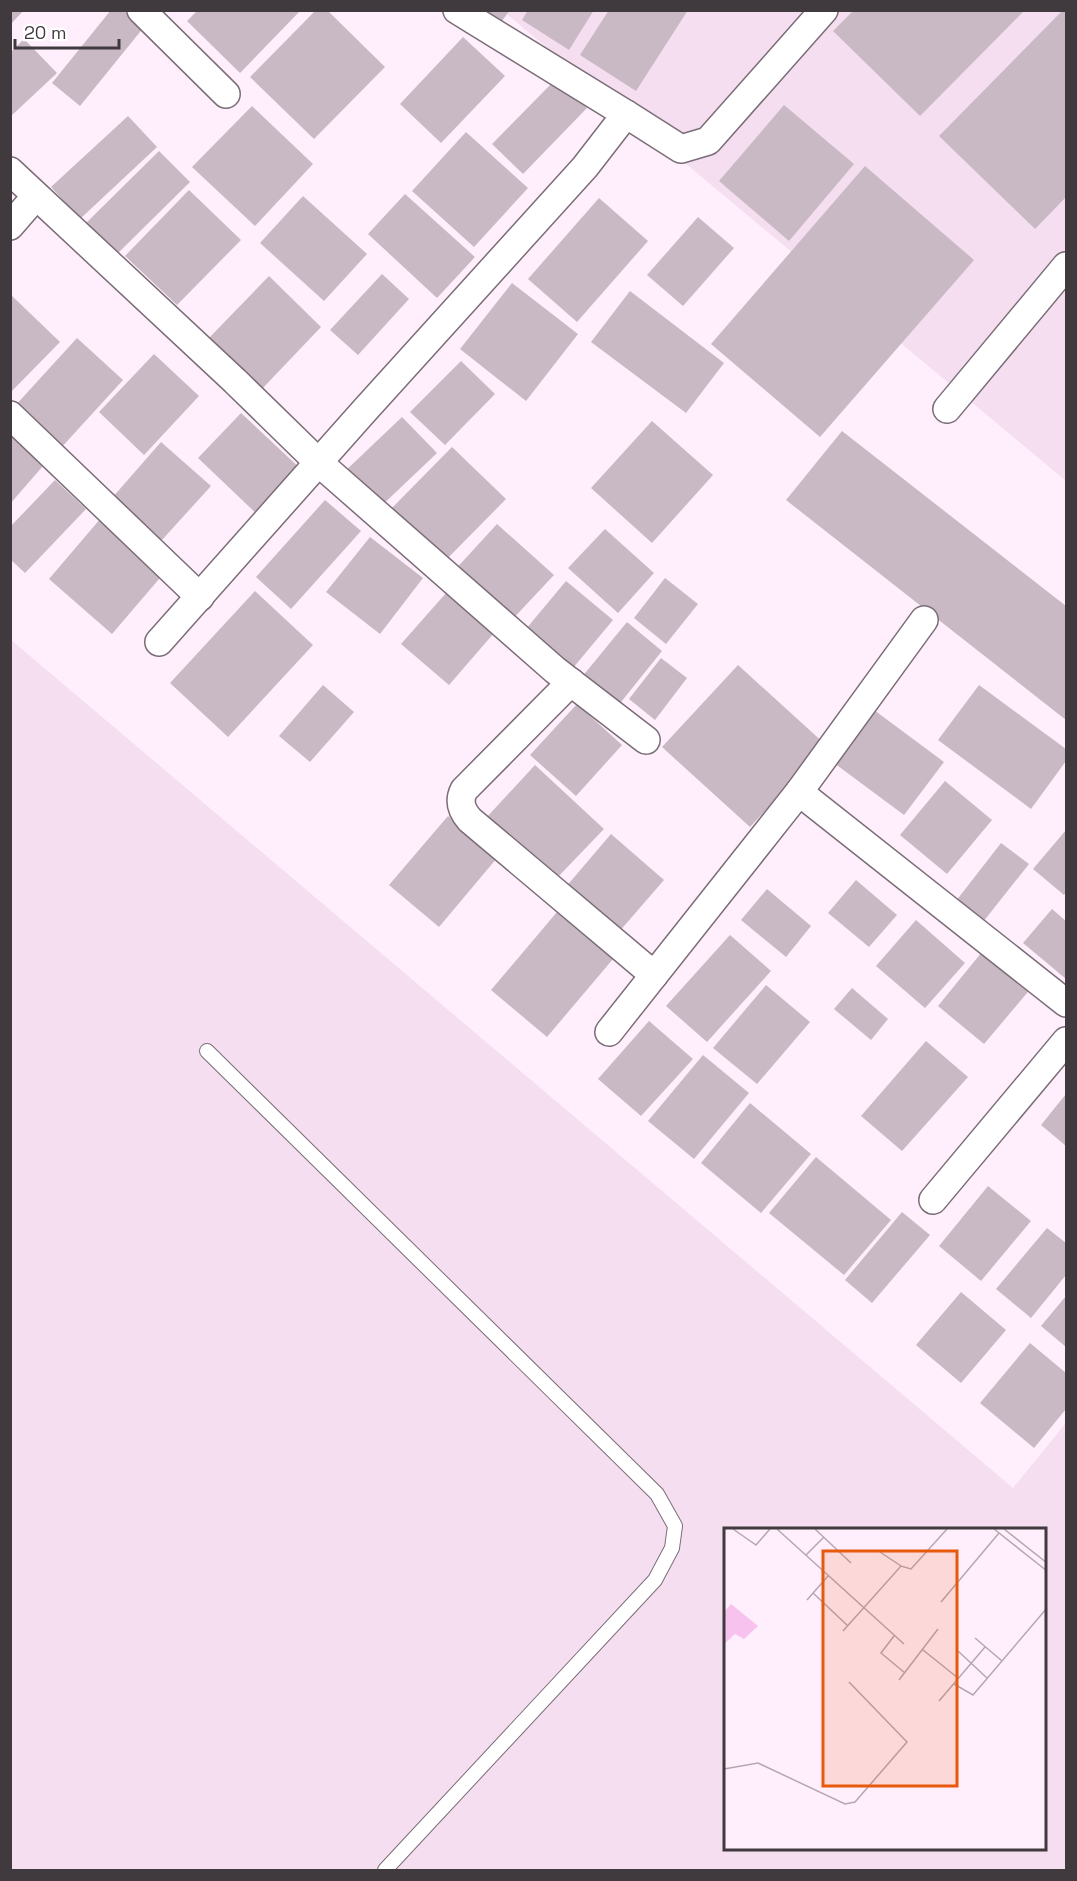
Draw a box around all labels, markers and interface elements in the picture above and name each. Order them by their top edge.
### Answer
scale bar [15,12,118,50]
text: 20 m [24,21,67,44]
inset map [724,1528,1047,1851]

